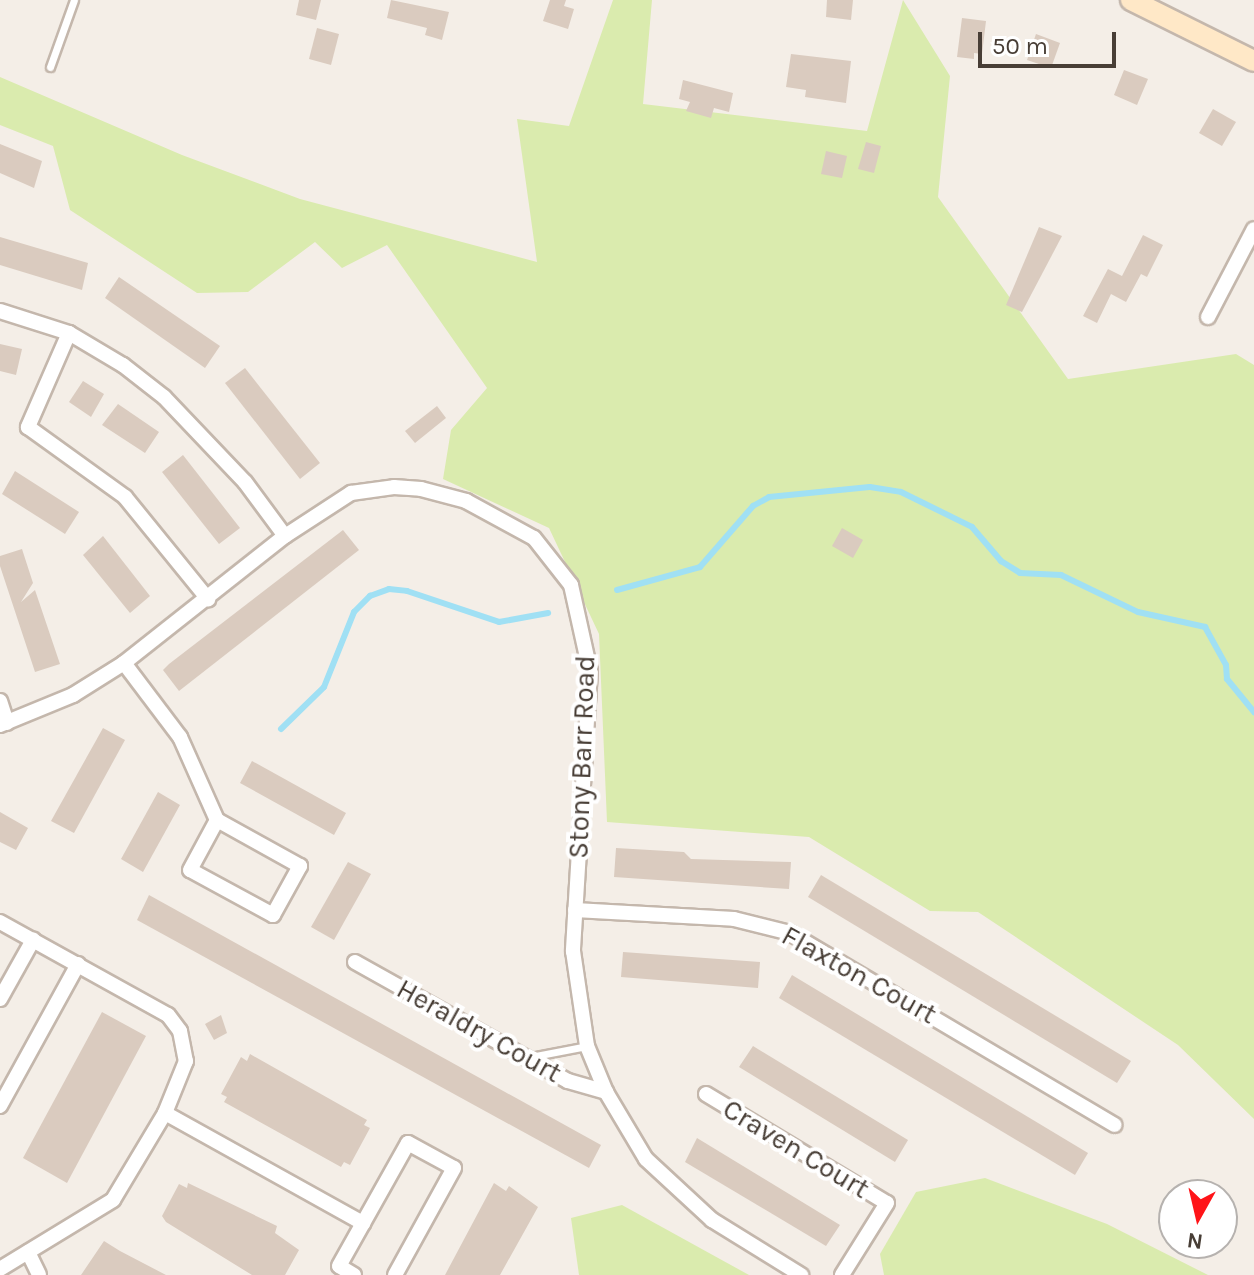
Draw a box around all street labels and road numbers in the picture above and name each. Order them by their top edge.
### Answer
street label: Stony Barr Road [562,655,602,859]
street label: Flaxton Court [776,919,942,1031]
street label: Heraldry Court [391,972,567,1090]
street label: Craven Court [717,1092,875,1206]

